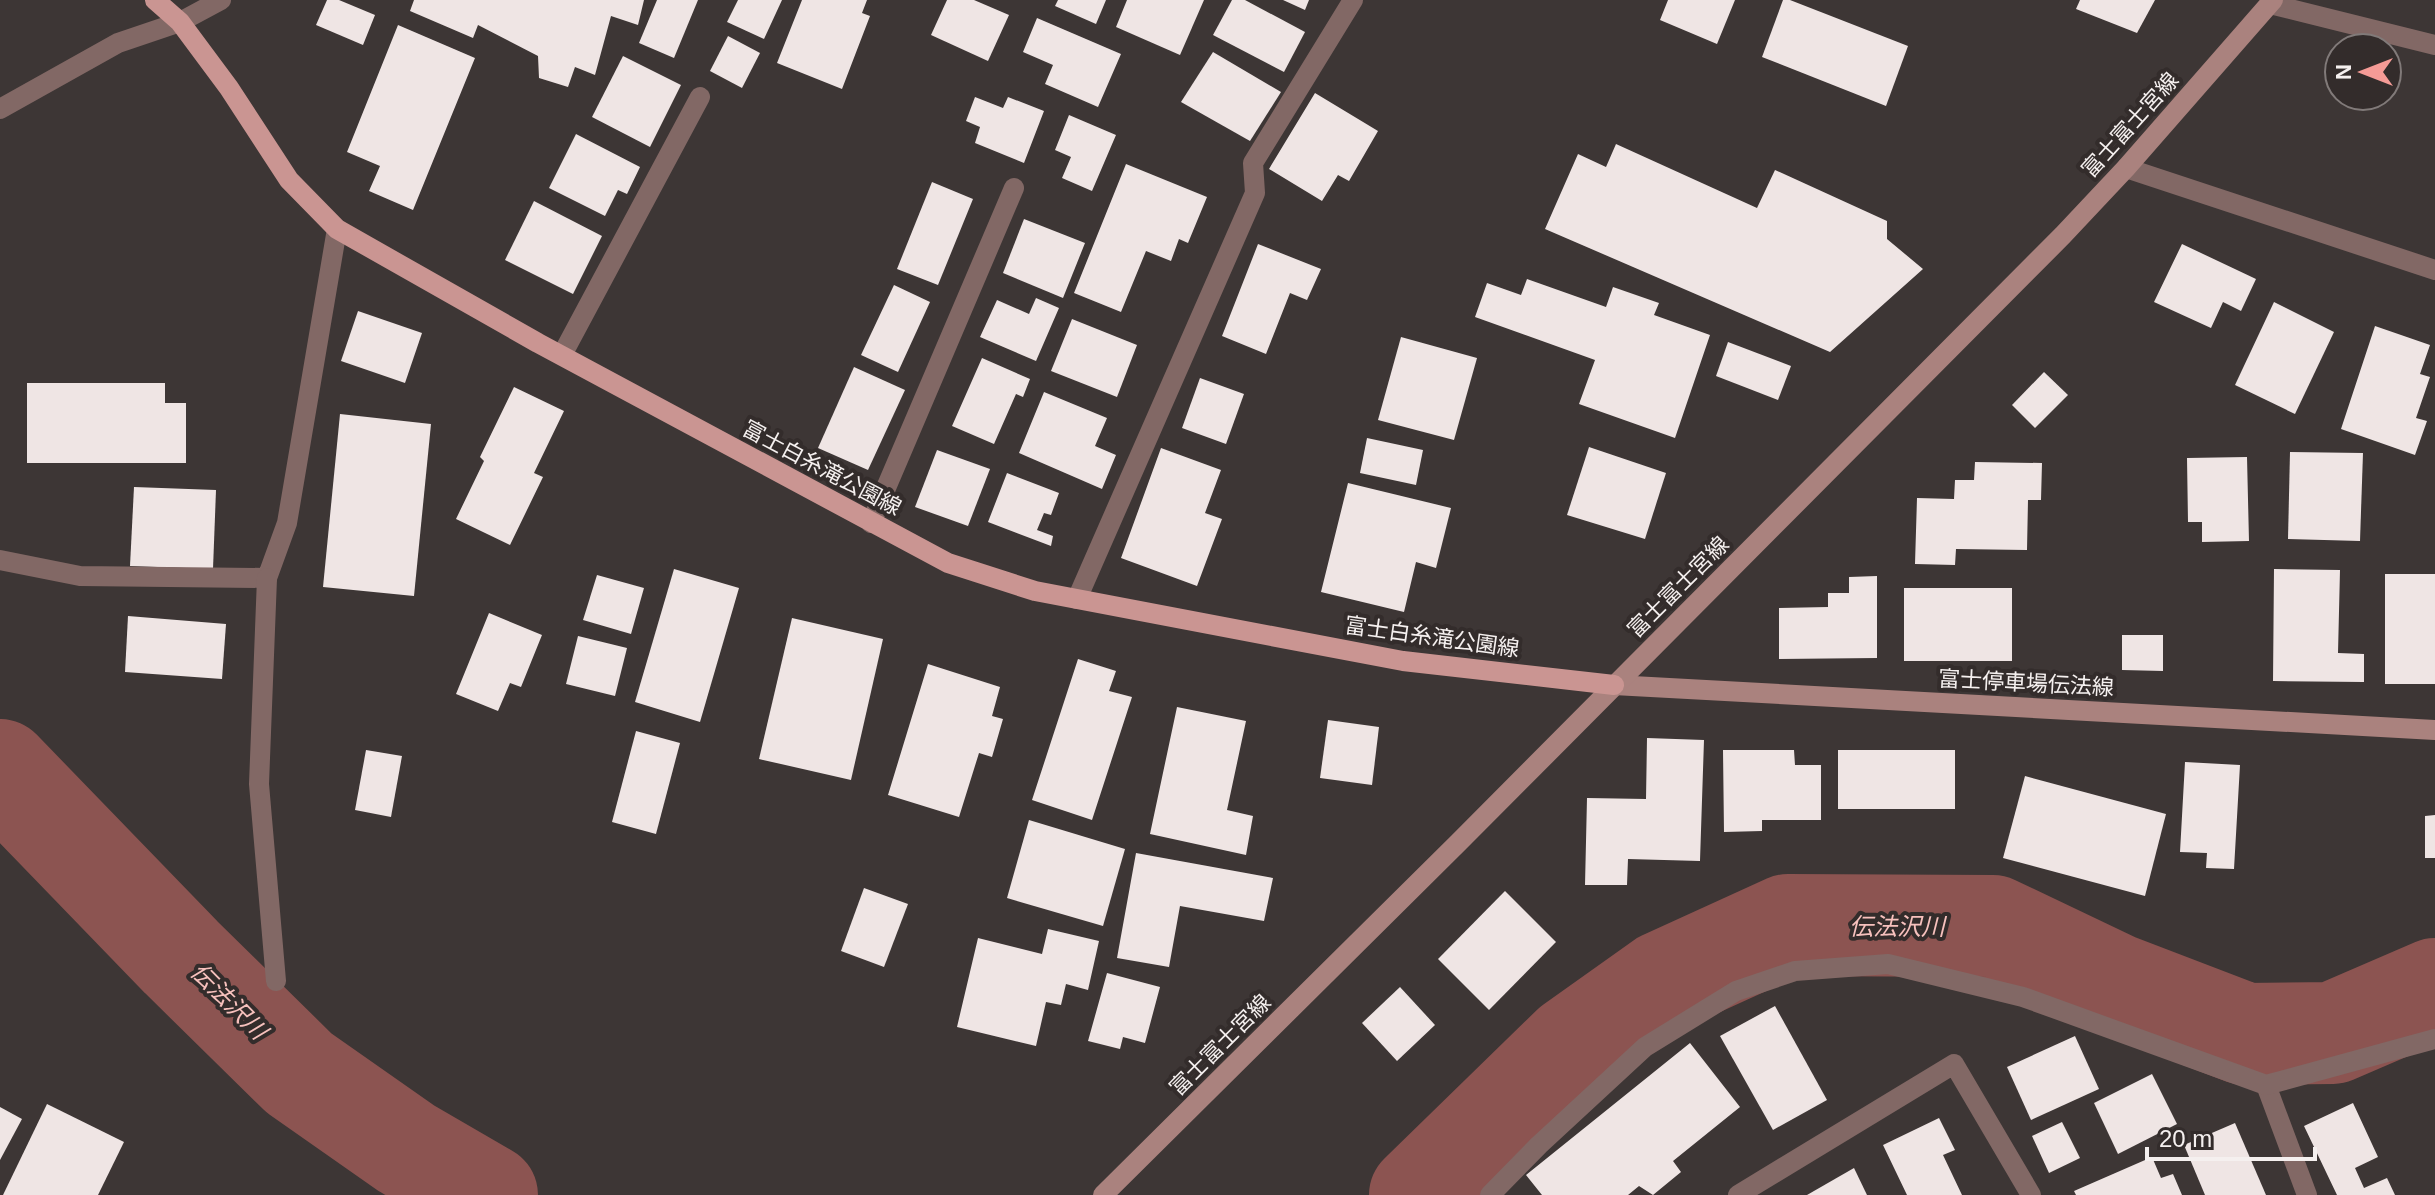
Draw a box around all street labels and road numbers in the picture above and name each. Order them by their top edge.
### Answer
street label: 富士富士宮線 [2077,68,2183,182]
street label: 富士白糸滝公園線 [738,416,906,520]
street label: 富士富士宮線 [1622,531,1734,643]
street label: 富士白糸滝公園線 [1343,612,1521,662]
street label: 富士停車場伝法線 [1937,666,2115,700]
street label: 富士富士宮線 [1164,989,1276,1101]

